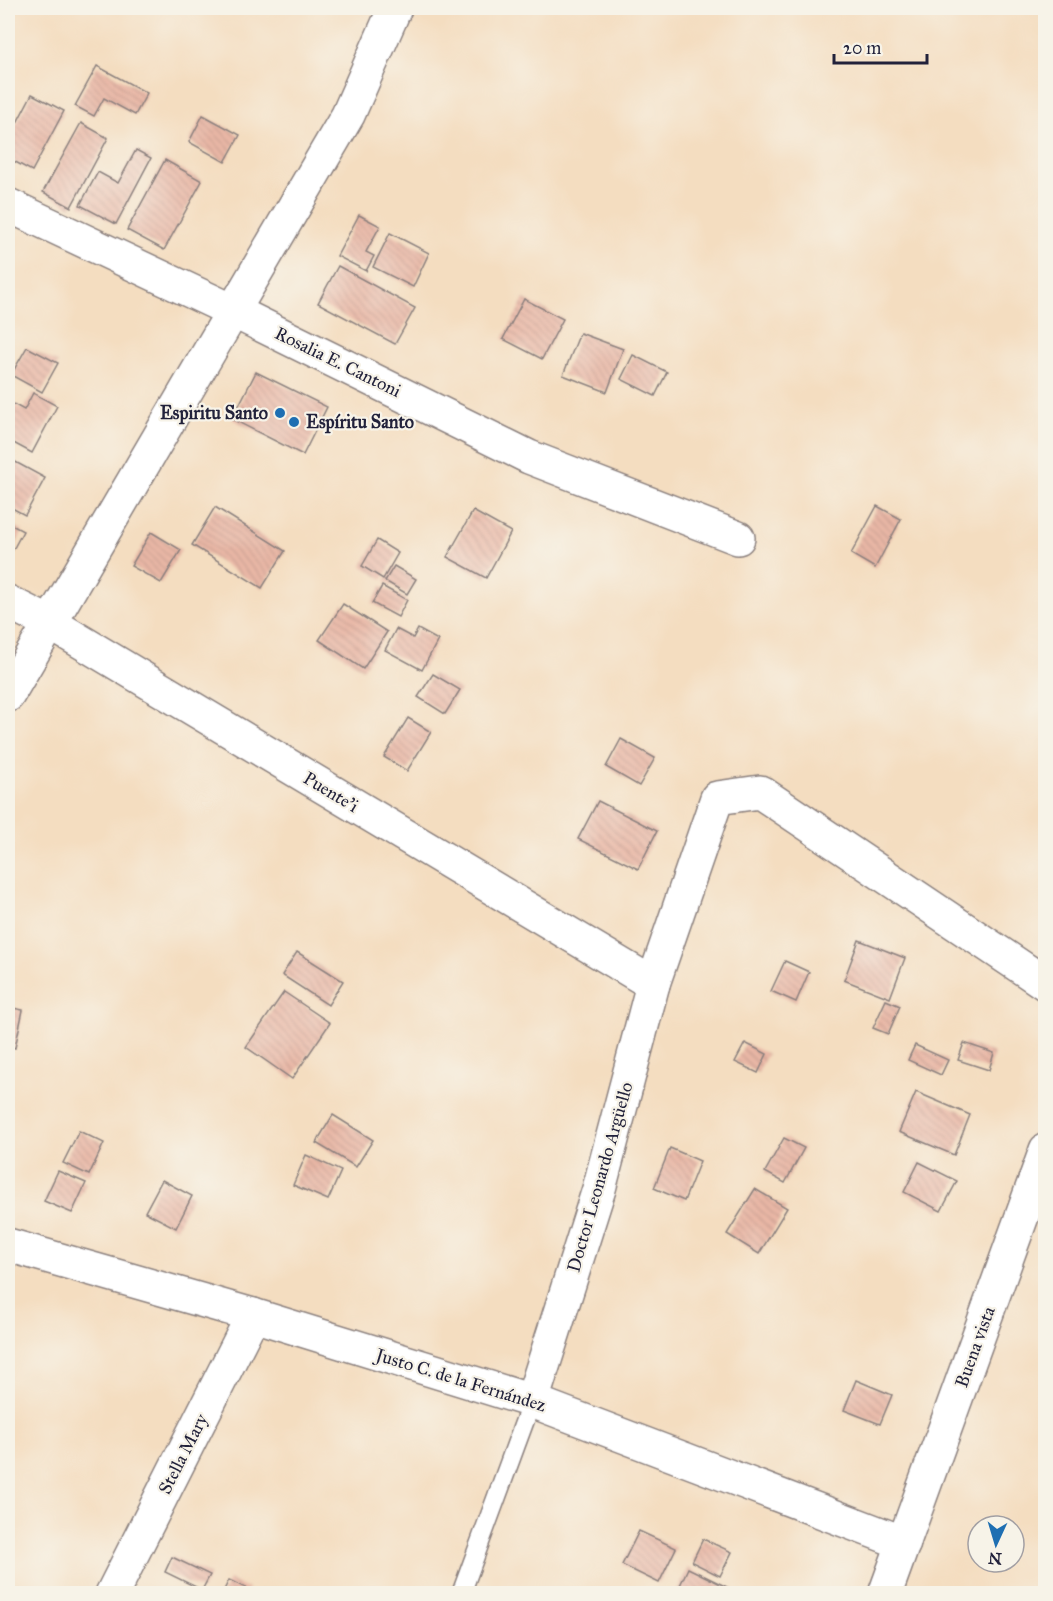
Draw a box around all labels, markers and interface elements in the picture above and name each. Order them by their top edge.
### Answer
scale bar [834,27,927,65]
text: 20 m [843,37,881,59]
street label: Rosalia E. Cantoni [271,322,405,402]
place label: Espiritu Santo [160,402,268,425]
marker: Espiritu Santo [273,406,287,420]
place label: Espíritu Santo [306,411,414,434]
marker: Espíritu Santo [287,415,301,429]
street label: Puente'i [299,767,363,817]
street label: Doctor Leonardo Argüello [562,1079,639,1275]
street label: Buena vista [950,1303,1000,1390]
street label: Justo C. de la Fernández [371,1343,549,1417]
street label: Stella Mary [153,1410,213,1498]
north arrow [966,1514,1026,1574]
text: N [987,1548,1002,1568]

